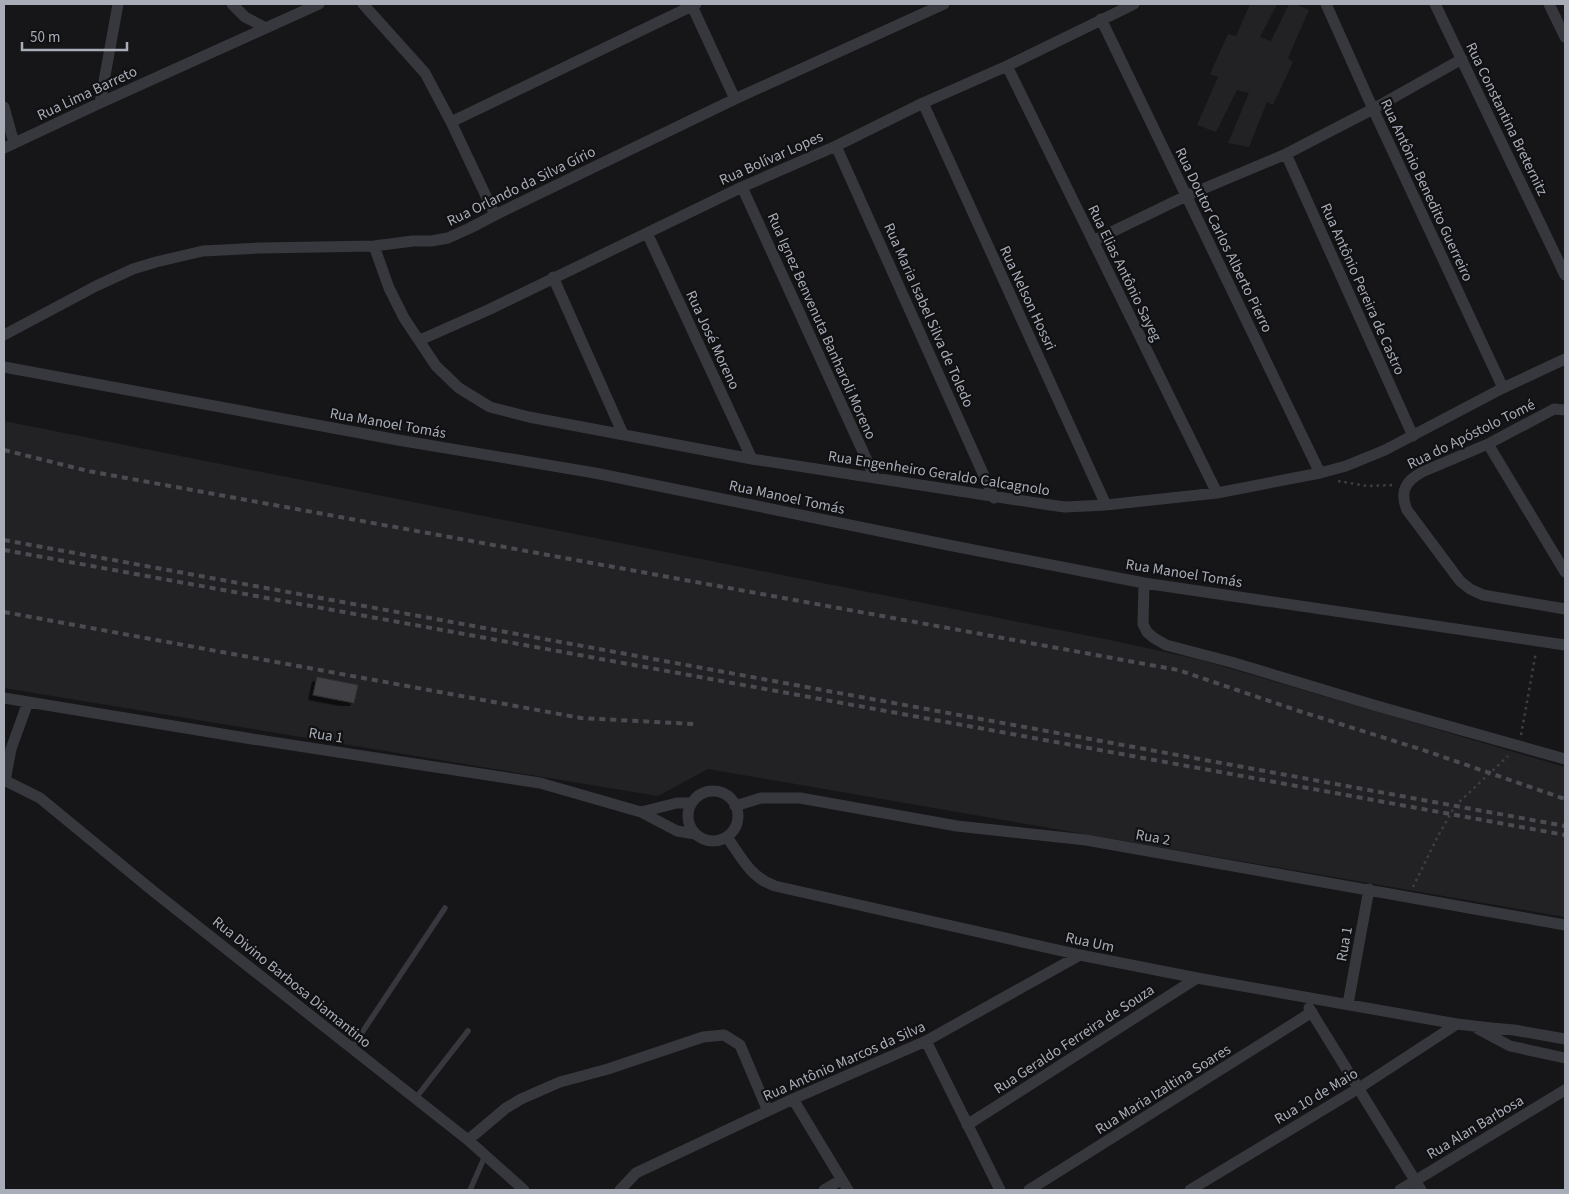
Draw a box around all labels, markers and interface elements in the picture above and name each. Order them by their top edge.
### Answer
scale bar [22,20,128,52]
text: 50 m [30,27,60,48]
street label: Rua Constantina Breternitz [1460,39,1553,199]
street label: Rua Lima Barreto [34,61,141,126]
street label: Rua Antônio Benedito Guerreiro [1375,96,1478,285]
street label: Rua Bolívar Lopes [716,126,826,191]
street label: Rua Orlando da Silva Gírio [443,141,599,232]
street label: Rua Doutor Carlos Alberto Pierro [1170,144,1278,336]
street label: Rua Antônio Pereira de Castro [1315,200,1410,378]
street label: Rua Elias Antônio Sayeg [1082,202,1167,345]
street label: Rua Ignez Benvenuta Banharoli Moreno [762,209,881,443]
street label: Rua Maria Isabel Silva de Toledo [878,220,979,411]
street label: Rua Nelson Hossri [994,242,1061,354]
street label: Rua José Moreno [680,287,745,393]
street label: Rua do Apóstolo Tomé [1404,394,1539,475]
street label: Rua Manoel Tomás [328,403,448,444]
street label: Rua Engenheiro Geraldo Calcagnolo [827,446,1051,501]
street label: Rua Manoel Tomás [727,475,847,520]
street label: Rua Manoel Tomás [1124,554,1244,593]
street label: Rua 1 [307,722,345,749]
street label: Rua 2 [1134,824,1172,851]
street label: Rua Divino Barbosa Diamantino [208,912,376,1053]
street label: Rua 1 [1331,925,1358,963]
street label: Rua Um [1064,927,1116,958]
street label: Rua Geraldo Ferreira de Souza [990,979,1159,1099]
street label: Rua Antônio Marcos da Silva [760,1016,929,1107]
street label: Rua Maria Izaltina Soares [1091,1039,1235,1140]
street label: Rua 10 de Maio [1270,1063,1362,1130]
street label: Rua Alan Barbosa [1423,1090,1528,1165]

